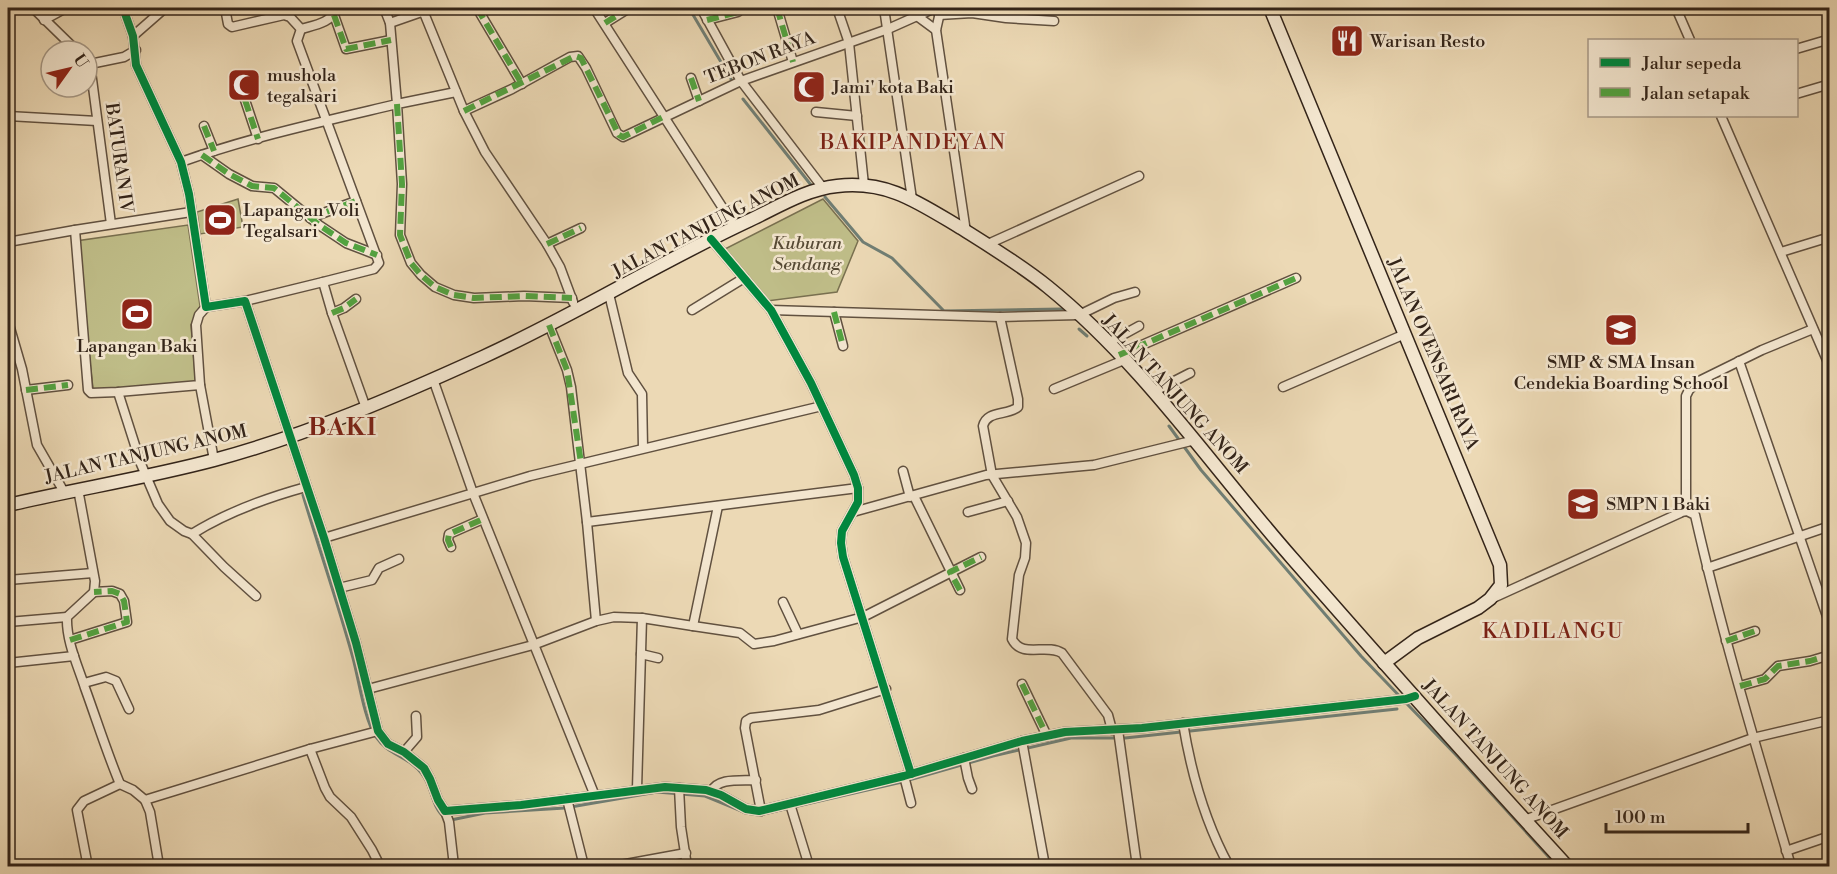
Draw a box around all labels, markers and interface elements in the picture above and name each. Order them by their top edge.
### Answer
restaurant icon: Warisan Resto [1329,23,1365,59]
street label: TEBON RAYA [702,26,819,90]
place label: Warisan Resto [1369,30,1485,53]
north arrow [39,39,99,99]
legend [1588,39,1798,117]
text: U [69,50,93,72]
text: Jalur sepeda [1641,52,1743,75]
place label: mushola tegalsari [267,64,337,108]
mosque icon: mushola tegalsari [226,67,262,103]
mosque icon: Jami' kota Baki [791,69,827,105]
place label: Jami' kota Baki [831,76,954,99]
text: Jalan setapak [1641,82,1751,105]
street label: BATURAN IV [100,100,138,215]
district label: BAKIPANDEYAN [819,130,1006,156]
street label: JALAN TANJUNG ANOM [608,169,804,284]
place label: Lapangan Voli Tegalsari [243,199,360,243]
sports icon: Lapangan Voli Tegalsari [202,202,238,238]
park label: Kuburan Sendang [772,232,843,276]
street label: JALAN OVENSARI RAYA [1382,253,1484,454]
sports icon: Lapangan Baki [119,296,155,332]
street label: JALAN TANJUNG ANOM [1097,309,1253,479]
school or university icon: SMP & SMA Insan Cendekia Boarding School [1603,312,1639,348]
place label: Lapangan Baki [76,335,198,358]
place label: SMP & SMA Insan Cendekia Boarding School [1514,351,1729,395]
district label: BAKI [308,413,378,443]
street label: JALAN TANJUNG ANOM [42,419,250,489]
school or university icon: SMPN 1 Baki [1565,486,1601,522]
place label: SMPN 1 Baki [1606,493,1710,516]
district label: KADILANGU [1482,619,1624,645]
street label: JALAN TANJUNG ANOM [1417,674,1573,844]
scale bar [1606,796,1748,834]
text: 100 m [1615,806,1666,829]

